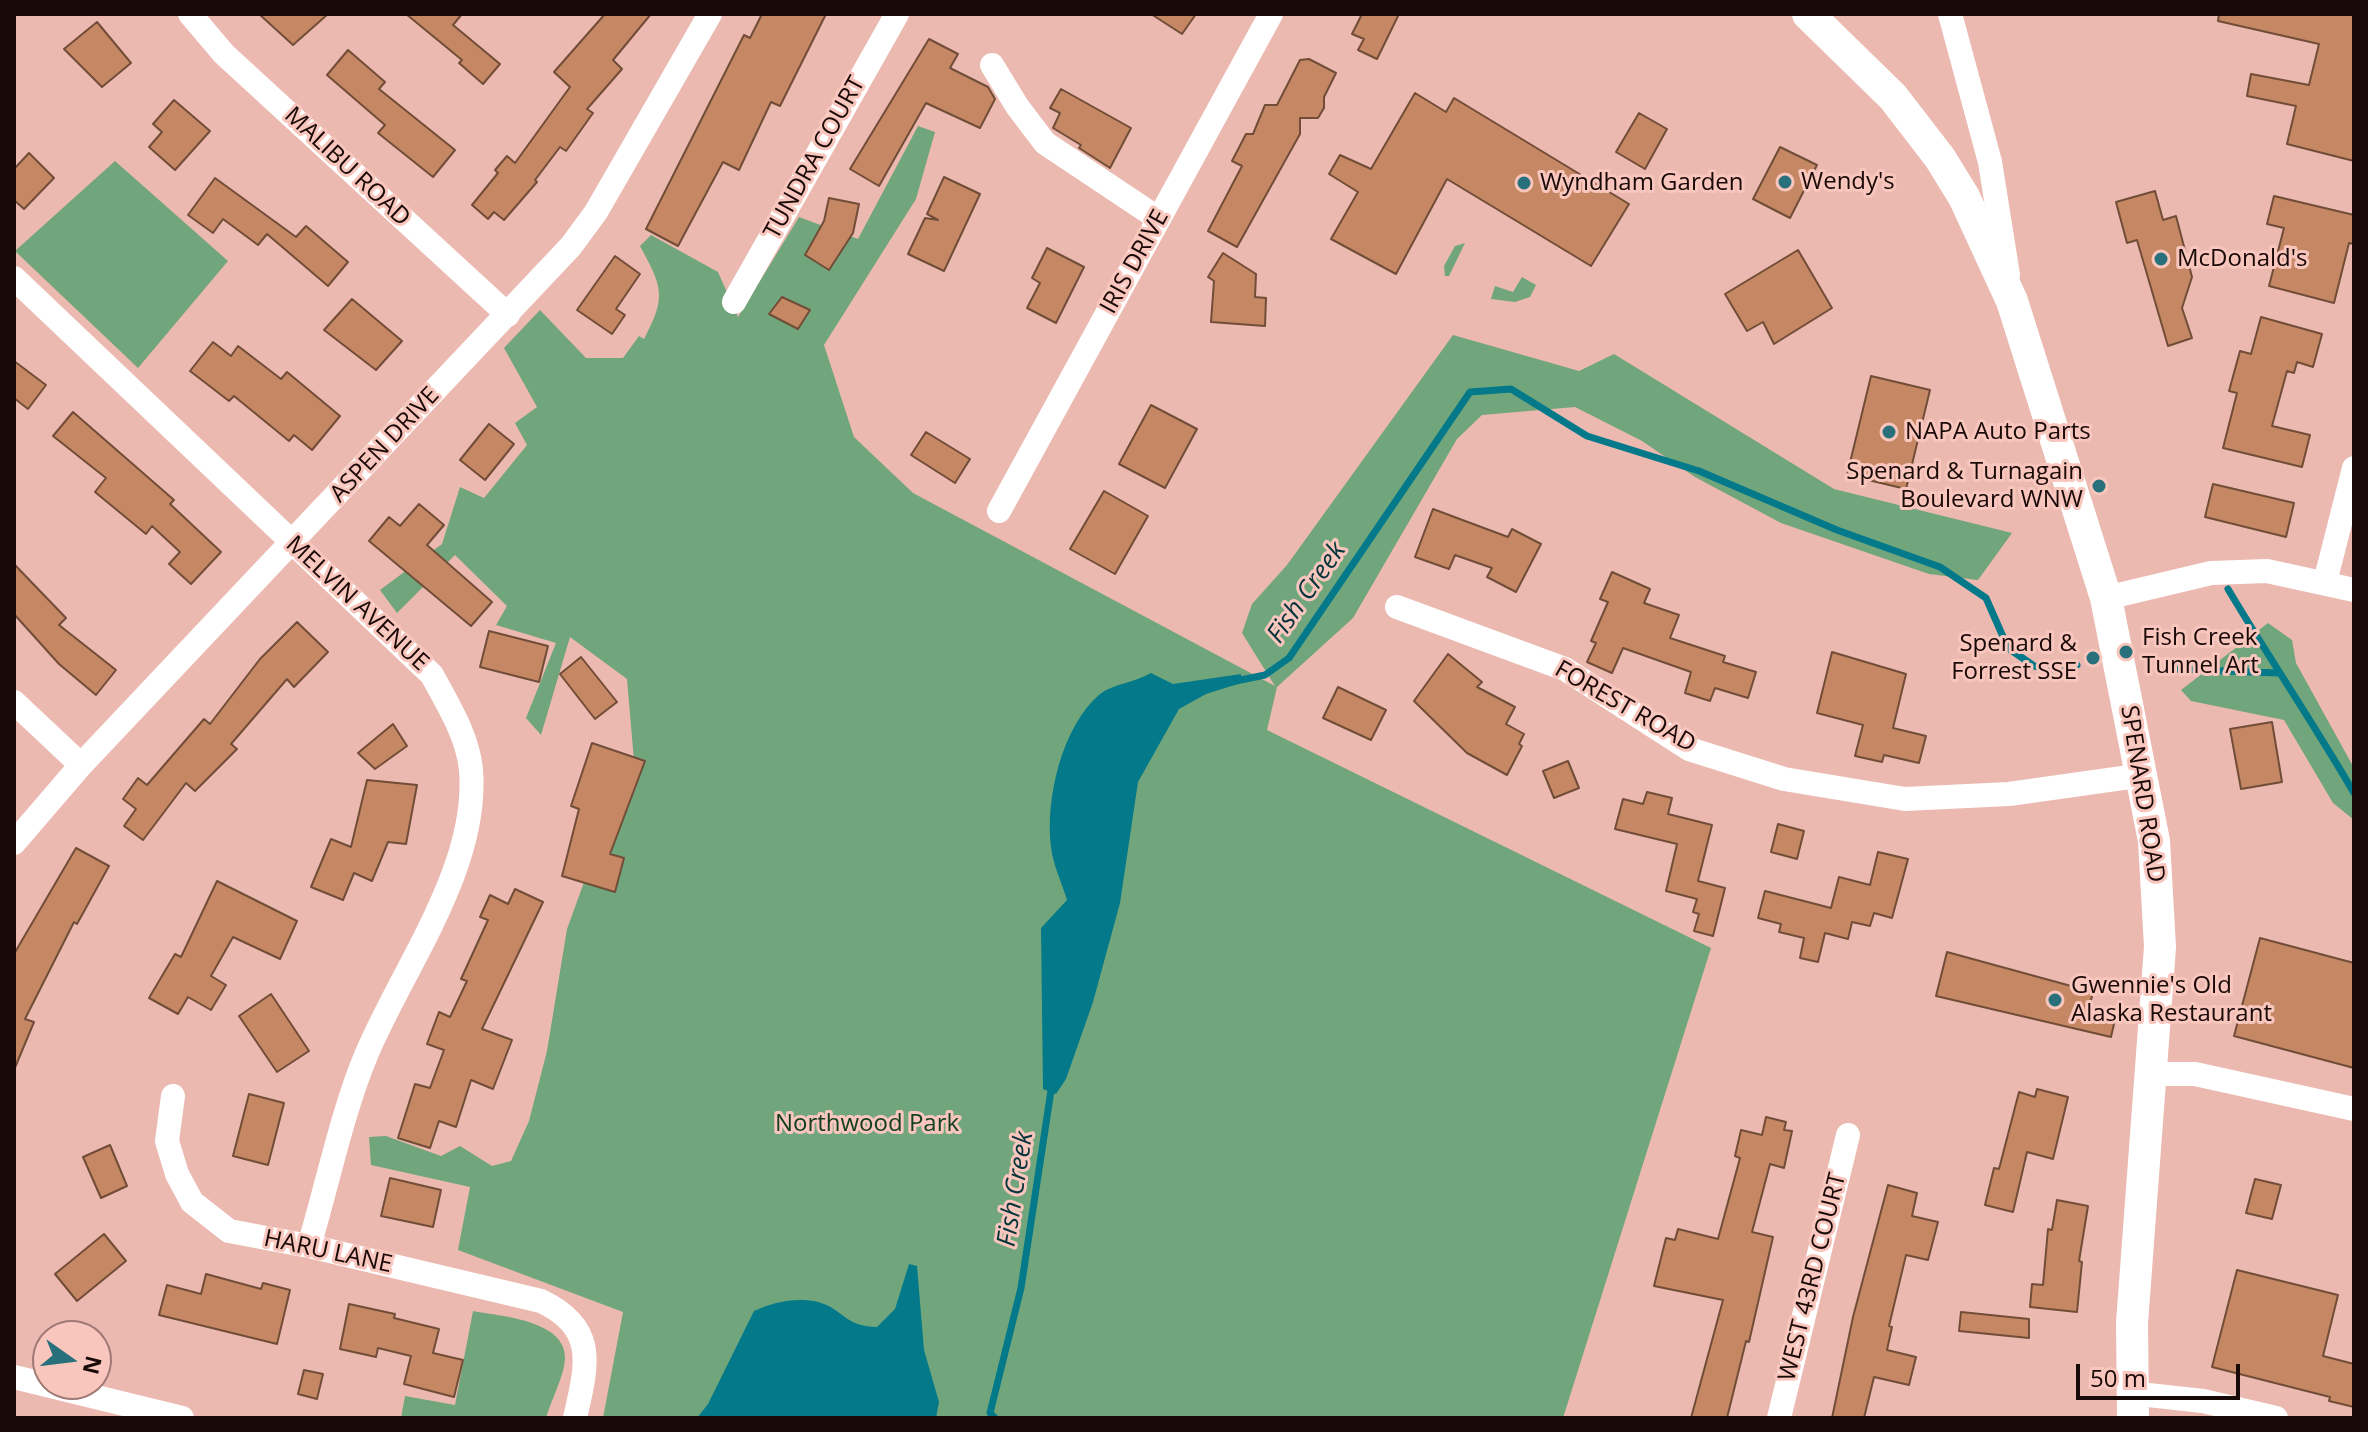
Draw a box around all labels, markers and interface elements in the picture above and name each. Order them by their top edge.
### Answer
street label: TUNDRA COURT [758,72,872,244]
street label: MALIBU ROAD [278,101,416,233]
place label: Wendy's [1801,168,1895,196]
place label: Wyndham Garden [1540,169,1744,197]
marker: Wendy's [1776,173,1794,191]
marker: Wyndham Garden [1515,174,1533,192]
street label: IRIS DRIVE [1095,205,1175,319]
place label: McDonald's [2177,245,2307,273]
marker: McDonald's [2152,250,2170,268]
street label: ASPEN DRIVE [324,381,446,509]
place label: NAPA Auto Parts [1905,418,2091,446]
marker: NAPA Auto Parts [1880,423,1898,441]
place label: Spenard & Turnagain Boulevard WNW [1846,458,2083,514]
marker: Spenard & Turnagain Boulevard WNW [2090,477,2108,495]
street label: MELVIN AVENUE [280,531,434,677]
water label: Fish Creek [1261,537,1353,649]
place label: Fish Creek Tunnel Art [2142,624,2259,680]
place label: Spenard & Forrest SSE [1951,630,2077,686]
marker: Fish Creek Tunnel Art [2117,643,2135,661]
marker: Spenard & Forrest SSE [2084,649,2102,667]
street label: FOREST ROAD [1549,655,1701,759]
street label: SPENARD ROAD [2114,703,2170,885]
place label: Gwennie's Old Alaska Restaurant [2071,972,2272,1028]
marker: Gwennie's Old Alaska Restaurant [2046,991,2064,1009]
park label: Northwood Park [775,1110,959,1138]
water label: Fish Creek [992,1129,1040,1249]
street label: WEST 43RD COURT [1773,1170,1853,1384]
street label: HARU LANE [261,1224,395,1280]
north arrow [32,1320,112,1400]
scale bar [2080,1348,2244,1398]
text: N [77,1353,110,1378]
text: 50 m [2090,1361,2146,1394]

